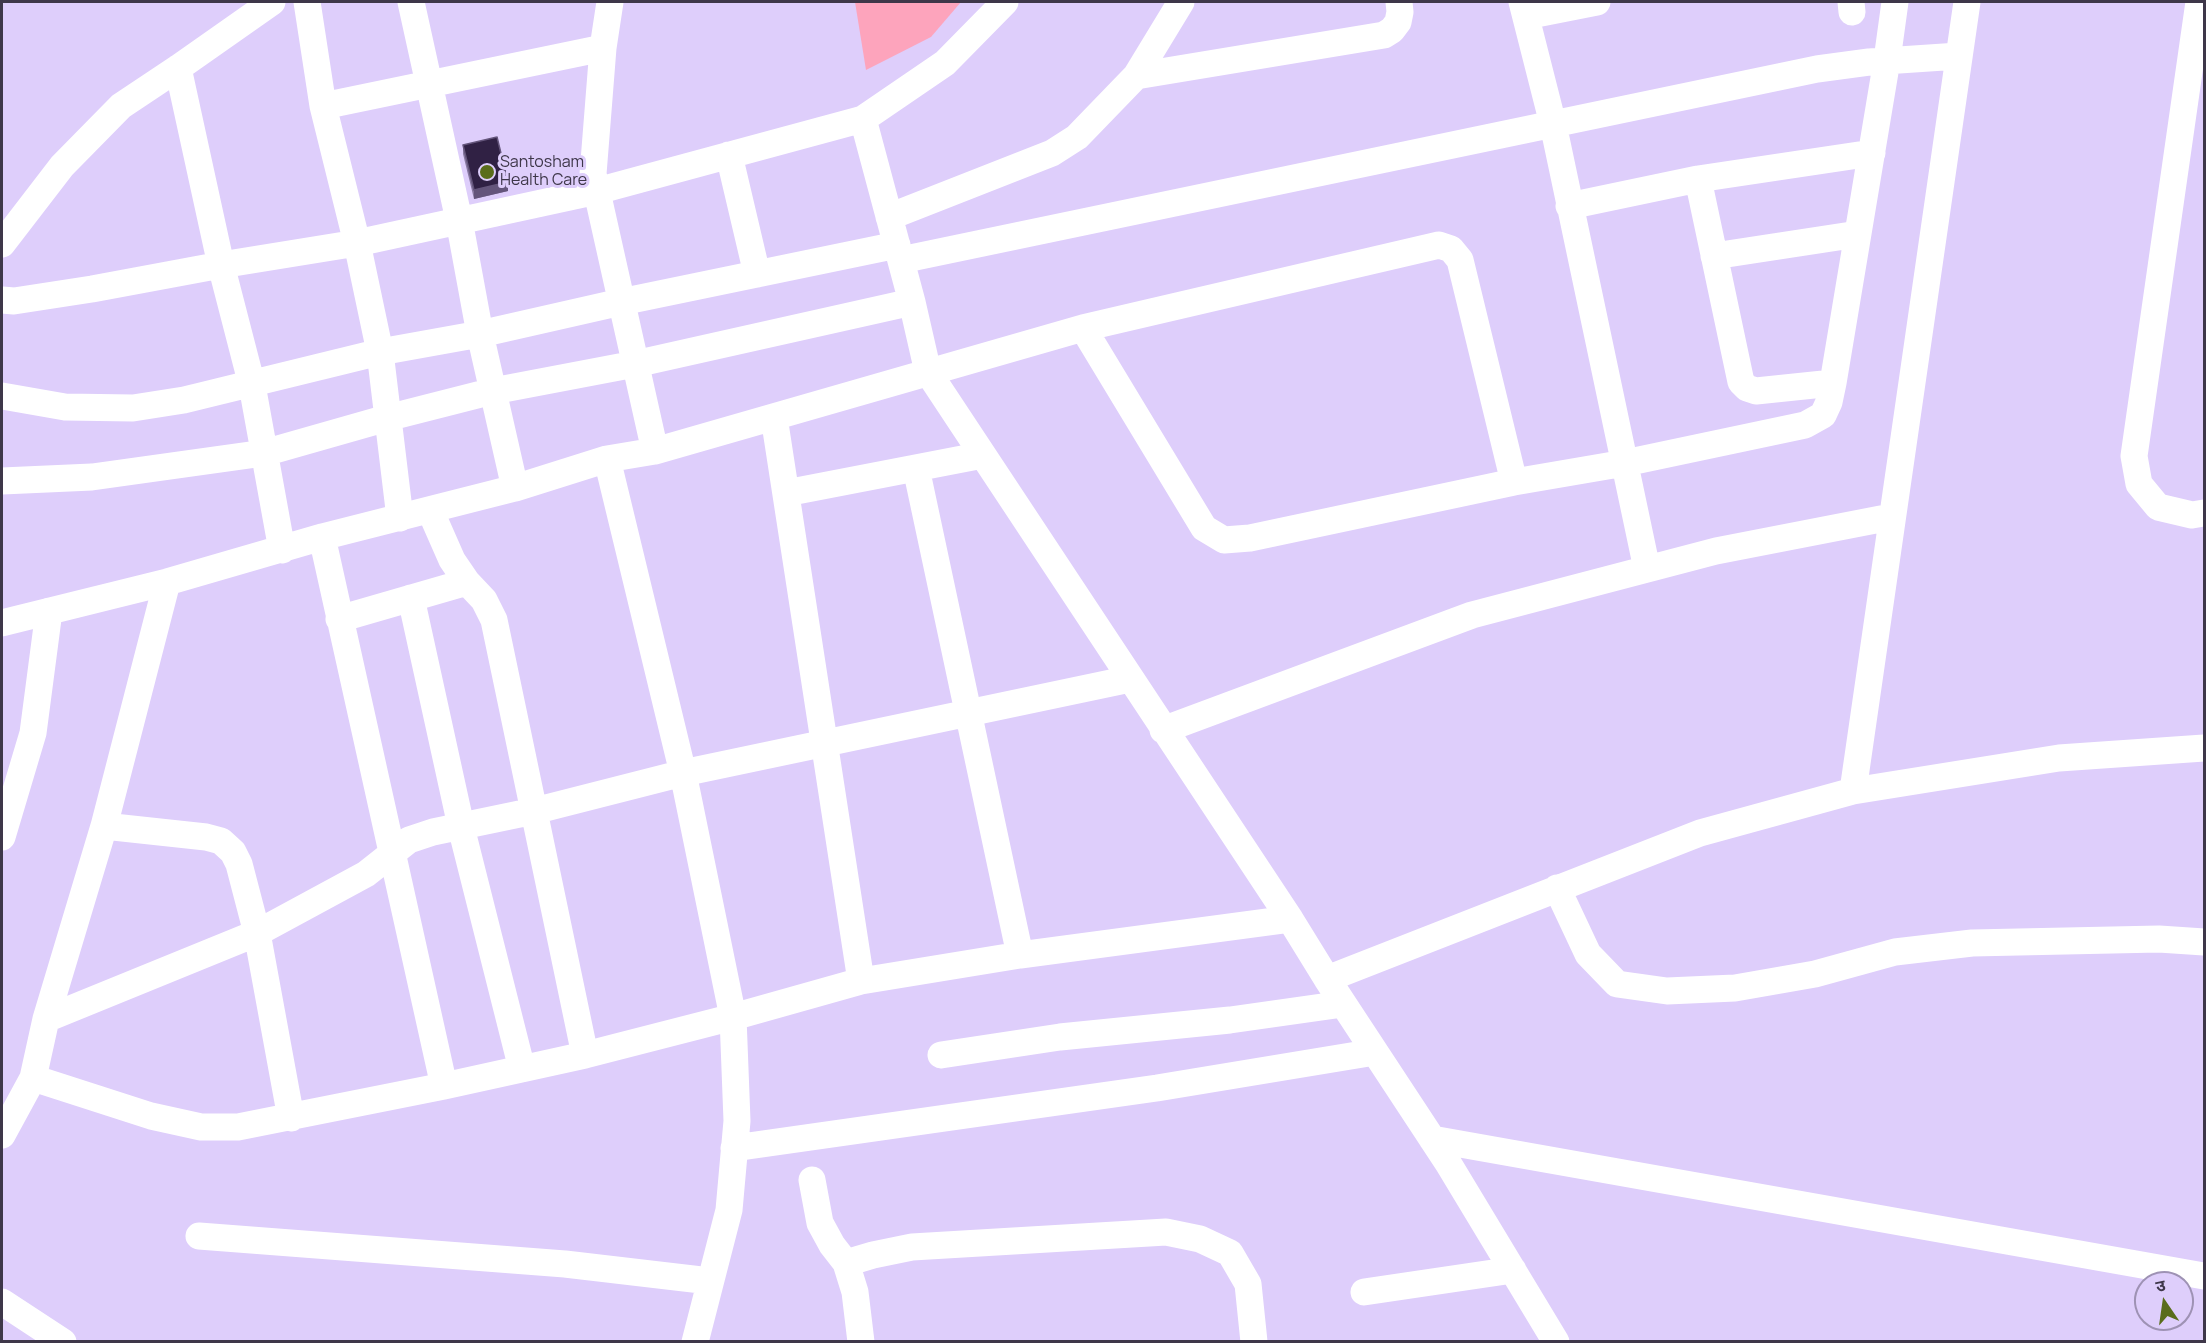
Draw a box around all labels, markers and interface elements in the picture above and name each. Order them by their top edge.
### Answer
place label: Santosham Health Care [500,153,587,191]
marker: Santosham Health Care [478,163,496,181]
north arrow [2134,1271,2194,1331]
text: उ [2153,1274,2167,1297]

